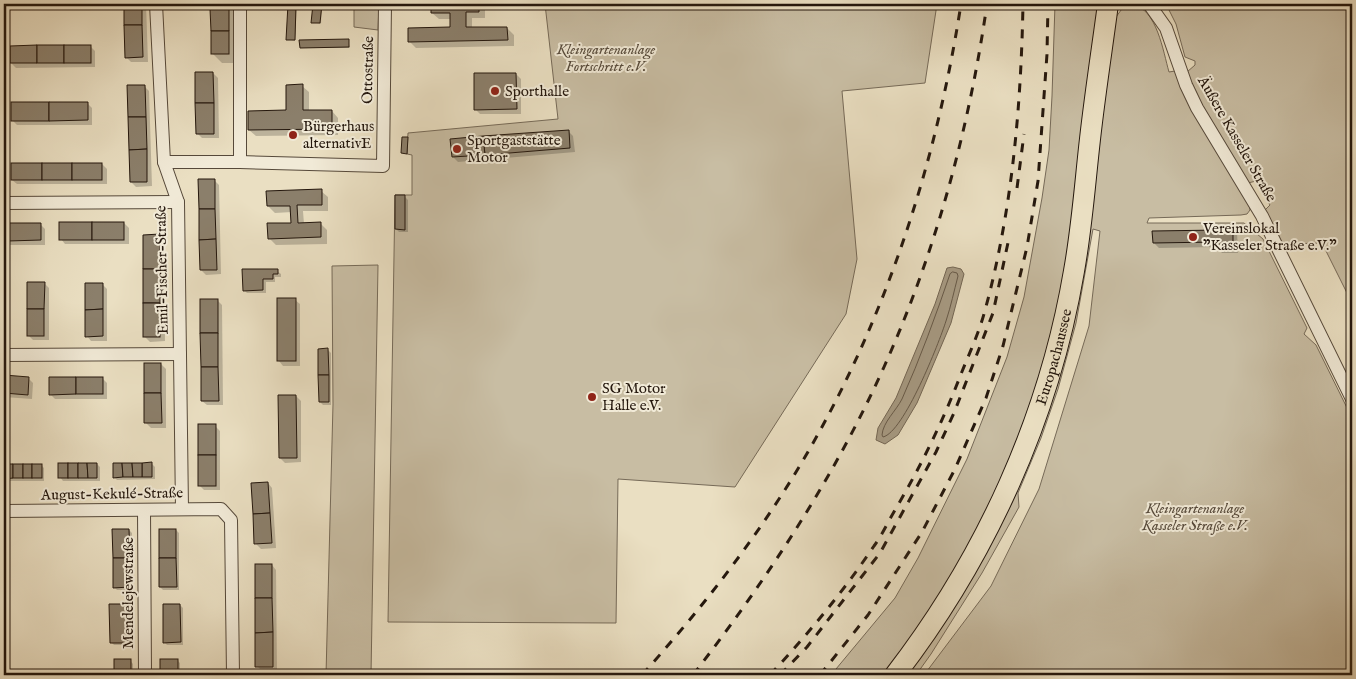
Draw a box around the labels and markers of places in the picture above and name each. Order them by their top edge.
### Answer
place label: Sporthalle [505,82,569,101]
marker: Sporthalle [489,85,501,97]
place label: Bürgerhaus alternativE [303,117,374,153]
marker: Bürgerhaus alternativE [287,129,299,141]
place label: Sportgaststätte Motor [467,131,561,167]
marker: Sportgaststätte Motor [451,143,463,155]
place label: Vereinslokal "Kasseler Straße e.V." [1202,219,1337,255]
marker: Vereinslokal "Kasseler Straße e.V." [1187,231,1199,243]
place label: SG Motor Halle e.V. [602,379,666,415]
marker: SG Motor Halle e.V. [586,391,598,403]

